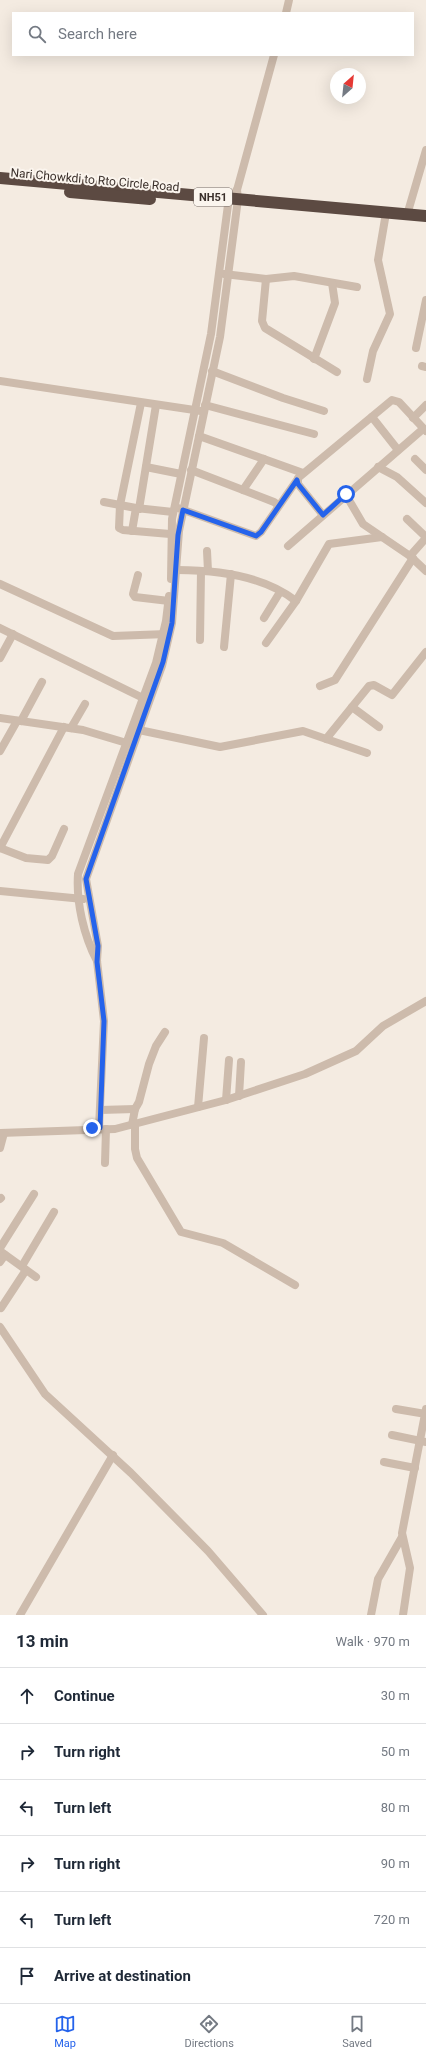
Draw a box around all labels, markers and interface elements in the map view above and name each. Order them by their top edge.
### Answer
search box [12,12,414,56]
icon: search [26,23,48,45]
text: Search here [58,25,137,43]
north arrow [330,68,366,104]
street label: Nari Chowkdi to Rto Circle Road [10,166,180,194]
road number: NH51 [194,188,232,206]
route start [337,485,355,503]
route end [83,1119,101,1137]
text: 13 min [16,1631,69,1651]
text: Walk · 970 m [335,1634,410,1649]
icon: ahead [16,1685,38,1707]
text: Continue [54,1687,115,1705]
text: 30 m [381,1688,410,1703]
icon: right [16,1741,38,1763]
text: Turn right [54,1743,120,1761]
text: 50 m [381,1744,410,1759]
icon: left [16,1797,38,1819]
text: Turn left [54,1799,111,1817]
text: 80 m [381,1800,410,1815]
icon: right [16,1853,38,1875]
text: Turn right [54,1855,120,1873]
text: 90 m [381,1856,410,1871]
icon: left [16,1909,38,1931]
text: Turn left [54,1911,111,1929]
text: 720 m [373,1912,410,1927]
icon: arrive [16,1965,38,1987]
text: Arrive at destination [54,1967,191,1985]
tab: Map [54,2013,76,2050]
tab: Directions [184,2013,234,2050]
tab: Saved [342,2013,372,2050]

